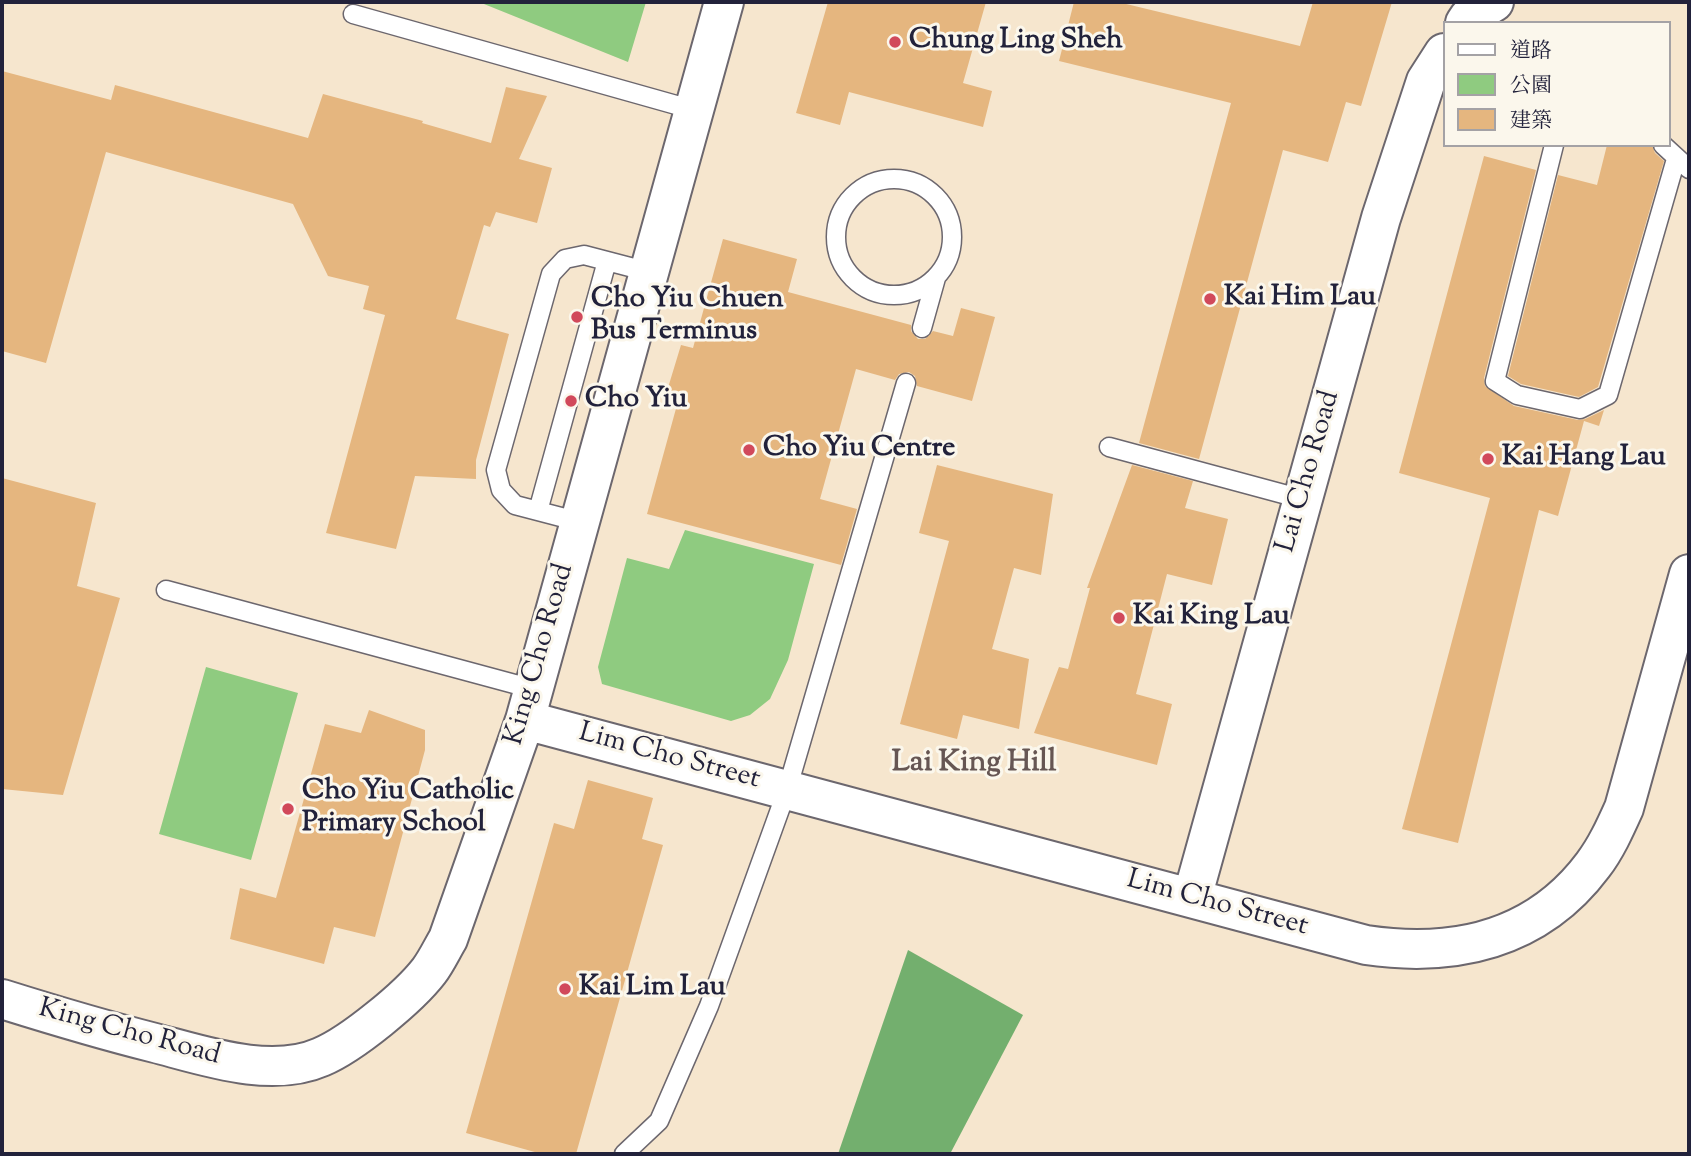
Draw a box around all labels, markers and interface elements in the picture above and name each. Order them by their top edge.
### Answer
legend [1442,21,1670,147]
place label: Chung Ling Sheh [909,25,1123,59]
marker: Chung Ling Sheh [887,34,903,50]
text: 道路 [1510,37,1552,67]
text: 公園 [1510,72,1552,102]
text: 建築 [1510,107,1552,137]
place label: Kai Him Lau [1224,282,1376,316]
place label: Cho Yiu Chuen Bus Terminus [591,284,783,350]
marker: Kai Him Lau [1202,291,1218,307]
marker: Cho Yiu Chuen Bus Terminus [569,309,585,325]
place label: Cho Yiu [585,384,687,418]
street label: Lai Cho Road [1271,387,1349,557]
marker: Cho Yiu [563,393,579,409]
place label: Cho Yiu Centre [763,433,955,467]
marker: Cho Yiu Centre [741,442,757,458]
place label: Kai Hang Lau [1502,442,1666,476]
marker: Kai Hang Lau [1480,451,1496,467]
street label: King Cho Road [499,560,583,750]
place label: Kai King Lau [1133,601,1290,635]
marker: Kai King Lau [1111,610,1127,626]
street label: Lim Cho Street [575,718,763,798]
district label: Lai King Hill [892,747,1056,783]
place label: Cho Yiu Catholic Primary School [302,776,514,842]
marker: Cho Yiu Catholic Primary School [280,801,296,817]
street label: Lim Cho Street [1123,865,1311,945]
place label: Kai Lim Lau [579,972,726,1006]
marker: Kai Lim Lau [557,981,573,997]
street label: King Cho Road [34,994,224,1074]

